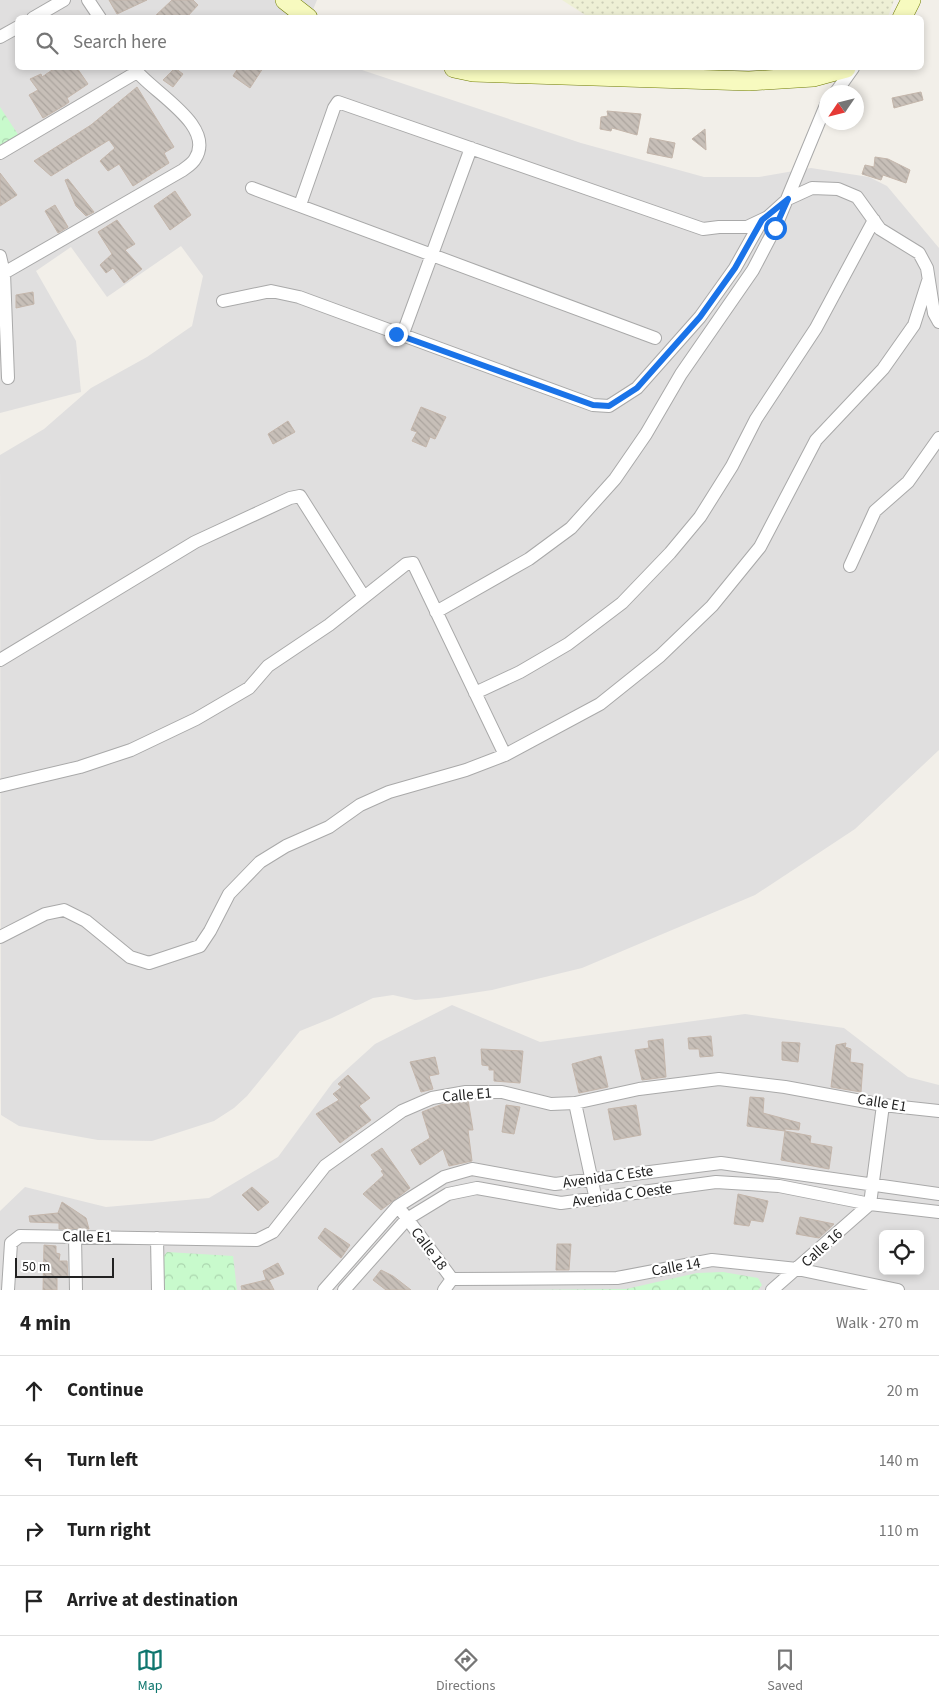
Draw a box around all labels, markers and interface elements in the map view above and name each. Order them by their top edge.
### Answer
search box [15,15,924,70]
icon: search [33,29,61,57]
text: Search here [73,29,167,56]
north arrow [819,85,864,130]
route start [764,217,787,240]
route end [385,323,408,346]
street label: Calle E1 [441,1082,493,1108]
street label: Calle E1 [856,1089,908,1117]
street label: Avenida C Este [561,1160,655,1194]
street label: Avenida C Oeste [571,1178,673,1212]
street label: Calle 18 [406,1223,452,1275]
street label: Calle 16 [797,1224,847,1272]
street label: Calle E1 [62,1226,112,1248]
map controls [879,1230,924,1275]
button: locate [879,1230,924,1275]
street label: Calle 14 [650,1252,703,1282]
scale bar [15,1255,114,1278]
text: 50 m [22,1257,50,1277]
text: 4 min [20,1308,71,1338]
text: Walk · 270 m [836,1312,919,1334]
icon: ahead [20,1377,48,1405]
text: Continue [67,1377,144,1404]
text: 20 m [887,1380,919,1402]
icon: left [20,1447,48,1475]
text: Turn left [67,1447,138,1474]
text: 140 m [879,1450,919,1472]
icon: right [20,1517,48,1545]
text: Turn right [67,1517,151,1544]
text: 110 m [879,1520,919,1542]
icon: arrive [20,1587,48,1615]
text: Arrive at destination [67,1587,238,1614]
tab: Map [136,1646,164,1696]
tab: Directions [436,1646,495,1696]
tab: Saved [767,1646,803,1696]

